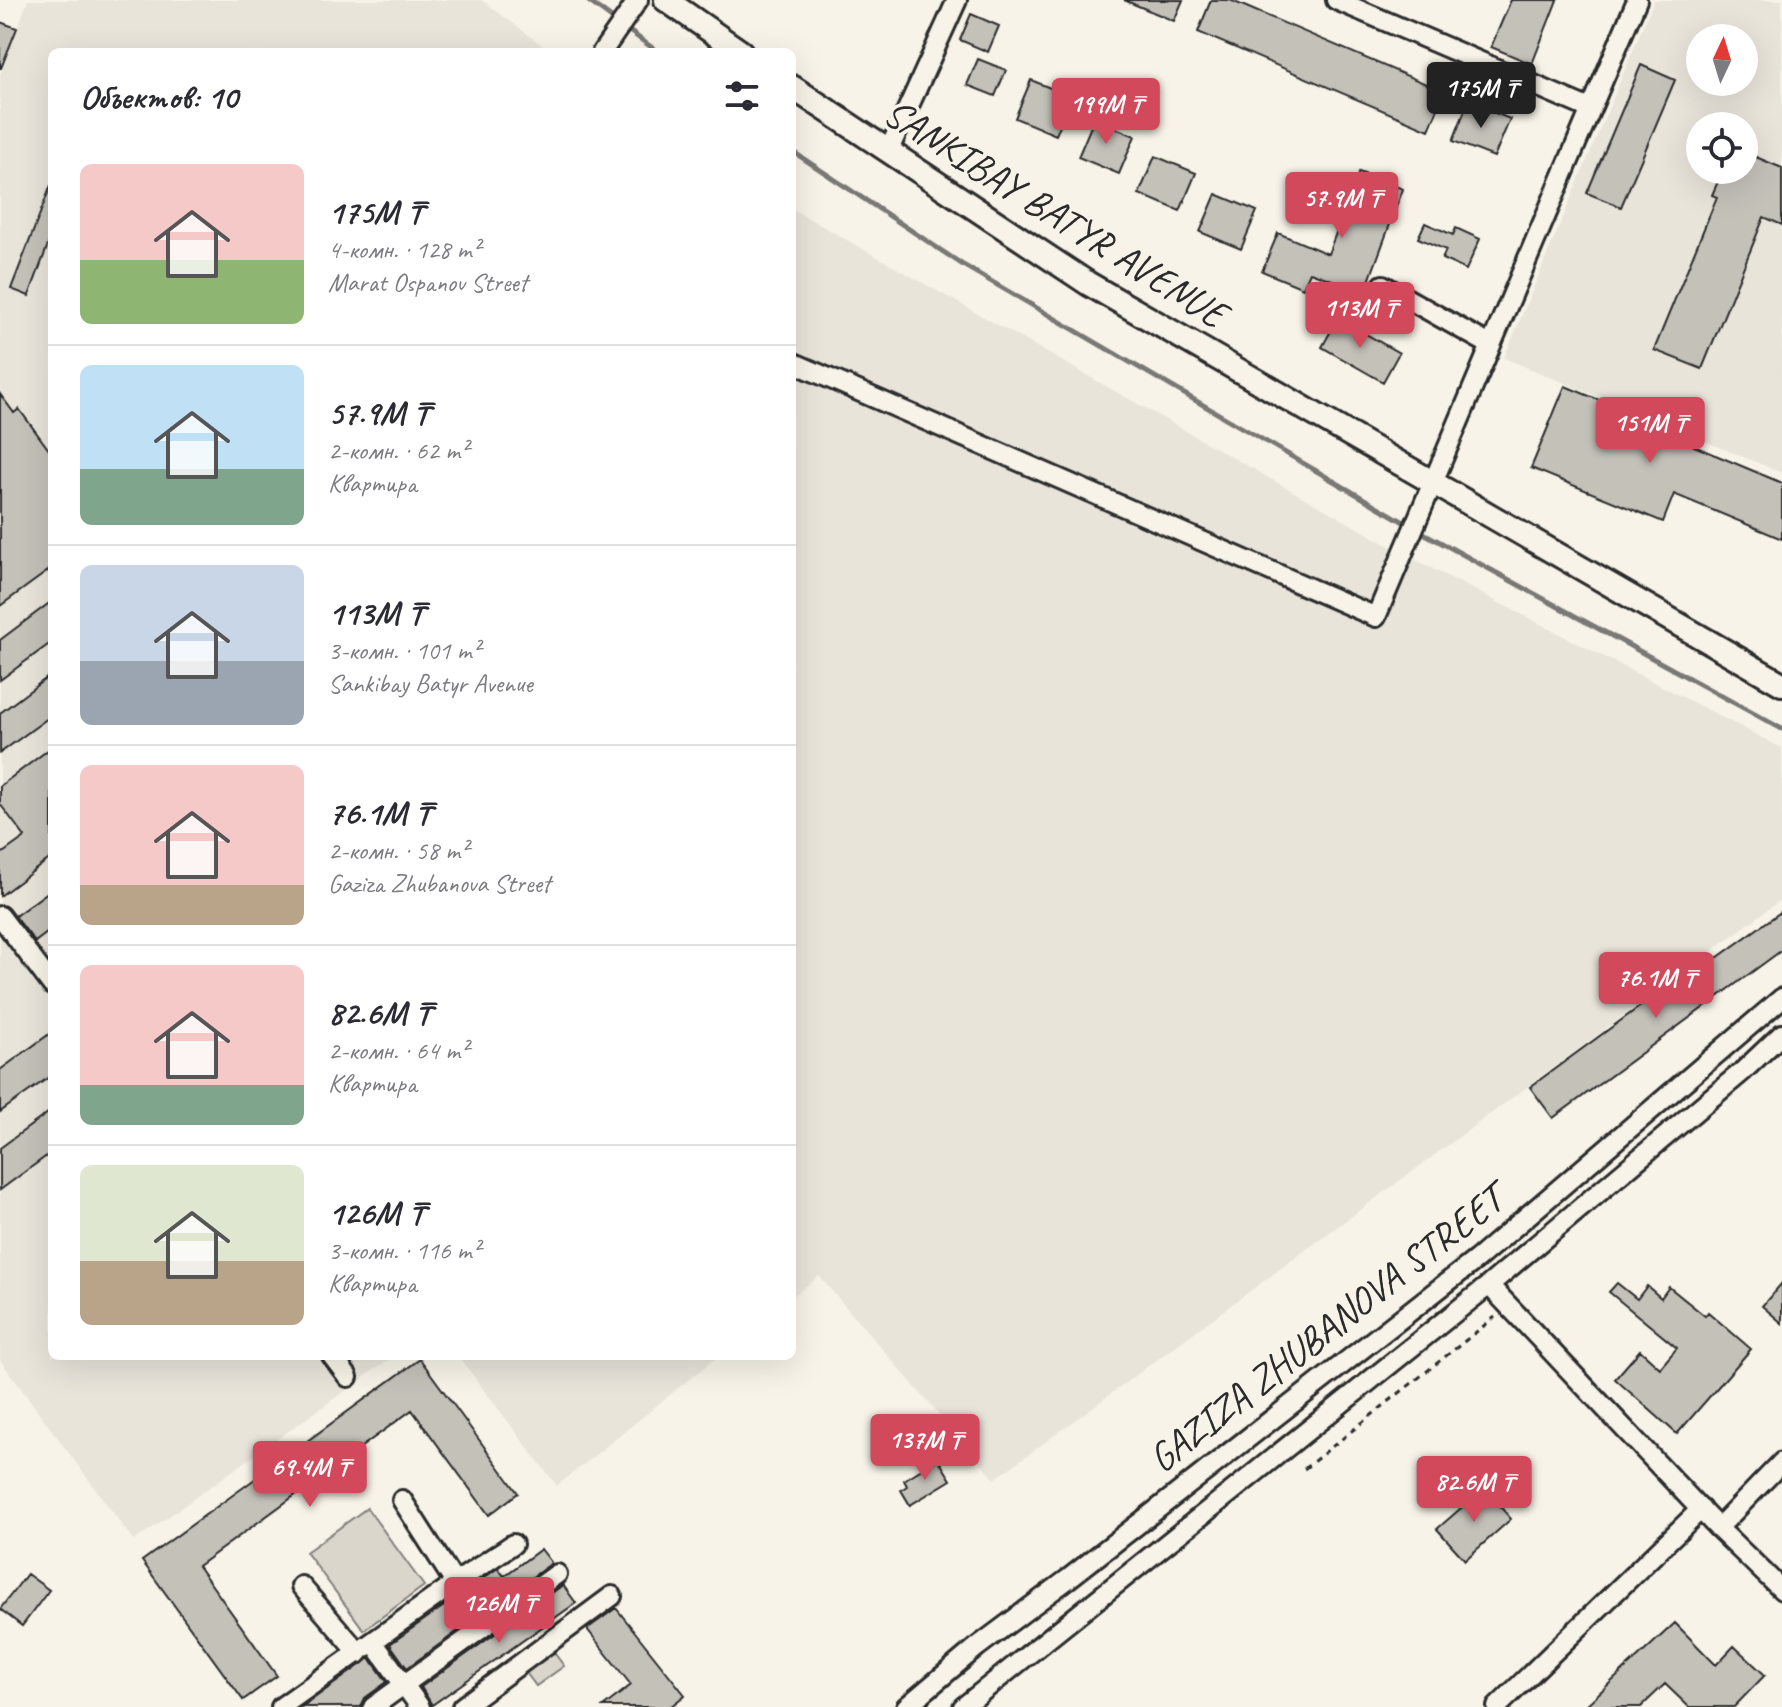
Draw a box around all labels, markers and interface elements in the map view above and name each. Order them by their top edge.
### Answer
north arrow [1686,24,1758,96]
map controls [1686,24,1758,184]
pin: 175M ₸ [1416,62,1546,130]
text: 175M ₸ [1445,71,1517,104]
icon: filters [720,74,764,118]
text: Объектов: 10 [80,75,238,118]
pin: 199M ₸ [1041,78,1171,146]
street label: SANKIBAY BATYR AVENUE [875,87,1240,341]
text: 199M ₸ [1070,87,1142,120]
button: locate [1686,112,1758,184]
pin: 57.9M ₸ [1268,172,1416,240]
text: 57.9M ₸ [1303,181,1381,214]
text: 175M ₸ [328,190,423,233]
icon: home [144,196,240,292]
text: 4-комн. · 128 m² [328,233,480,266]
text: Marat Ospanov Street [328,266,527,299]
pin: 113M ₸ [1295,282,1425,350]
text: 113M ₸ [1323,291,1397,324]
text: 57.9M ₸ [328,391,429,434]
icon: home [144,397,240,493]
pin: 151M ₸ [1585,397,1715,465]
text: 151M ₸ [1614,406,1686,439]
text: 2-комн. · 62 m² [328,434,468,467]
text: Квартира [328,467,417,500]
text: 113M ₸ [328,591,424,634]
icon: home [144,597,240,693]
text: 3-комн. · 101 m² [328,634,480,667]
text: Sankibay Batyr Avenue [328,667,533,700]
text: 76.1M ₸ [328,791,431,834]
icon: home [144,797,240,893]
text: 2-комн. · 58 m² [328,834,468,867]
text: Gaziza Zhubanova Street [328,867,550,900]
pin: 76.1M ₸ [1582,952,1730,1020]
text: 76.1M ₸ [1617,961,1695,994]
text: 82.6M ₸ [328,991,431,1034]
icon: home [144,997,240,1093]
text: 2-комн. · 64 m² [328,1034,468,1067]
text: Квартира [328,1067,417,1100]
street label: GAZIZA ZHUBANOVA STREET [1138,1169,1521,1483]
text: 126M ₸ [328,1191,424,1234]
icon: home [144,1197,240,1293]
text: 3-комн. · 116 m² [328,1234,480,1267]
text: Квартира [328,1267,417,1300]
pin: 137M ₸ [860,1414,990,1482]
text: 137M ₸ [889,1423,961,1456]
pin: 69.4M ₸ [236,1441,384,1509]
text: 69.4M ₸ [271,1450,349,1483]
pin: 82.6M ₸ [1400,1456,1548,1524]
text: 82.6M ₸ [1435,1465,1513,1498]
pin: 126M ₸ [434,1577,564,1645]
text: 126M ₸ [462,1586,536,1619]

